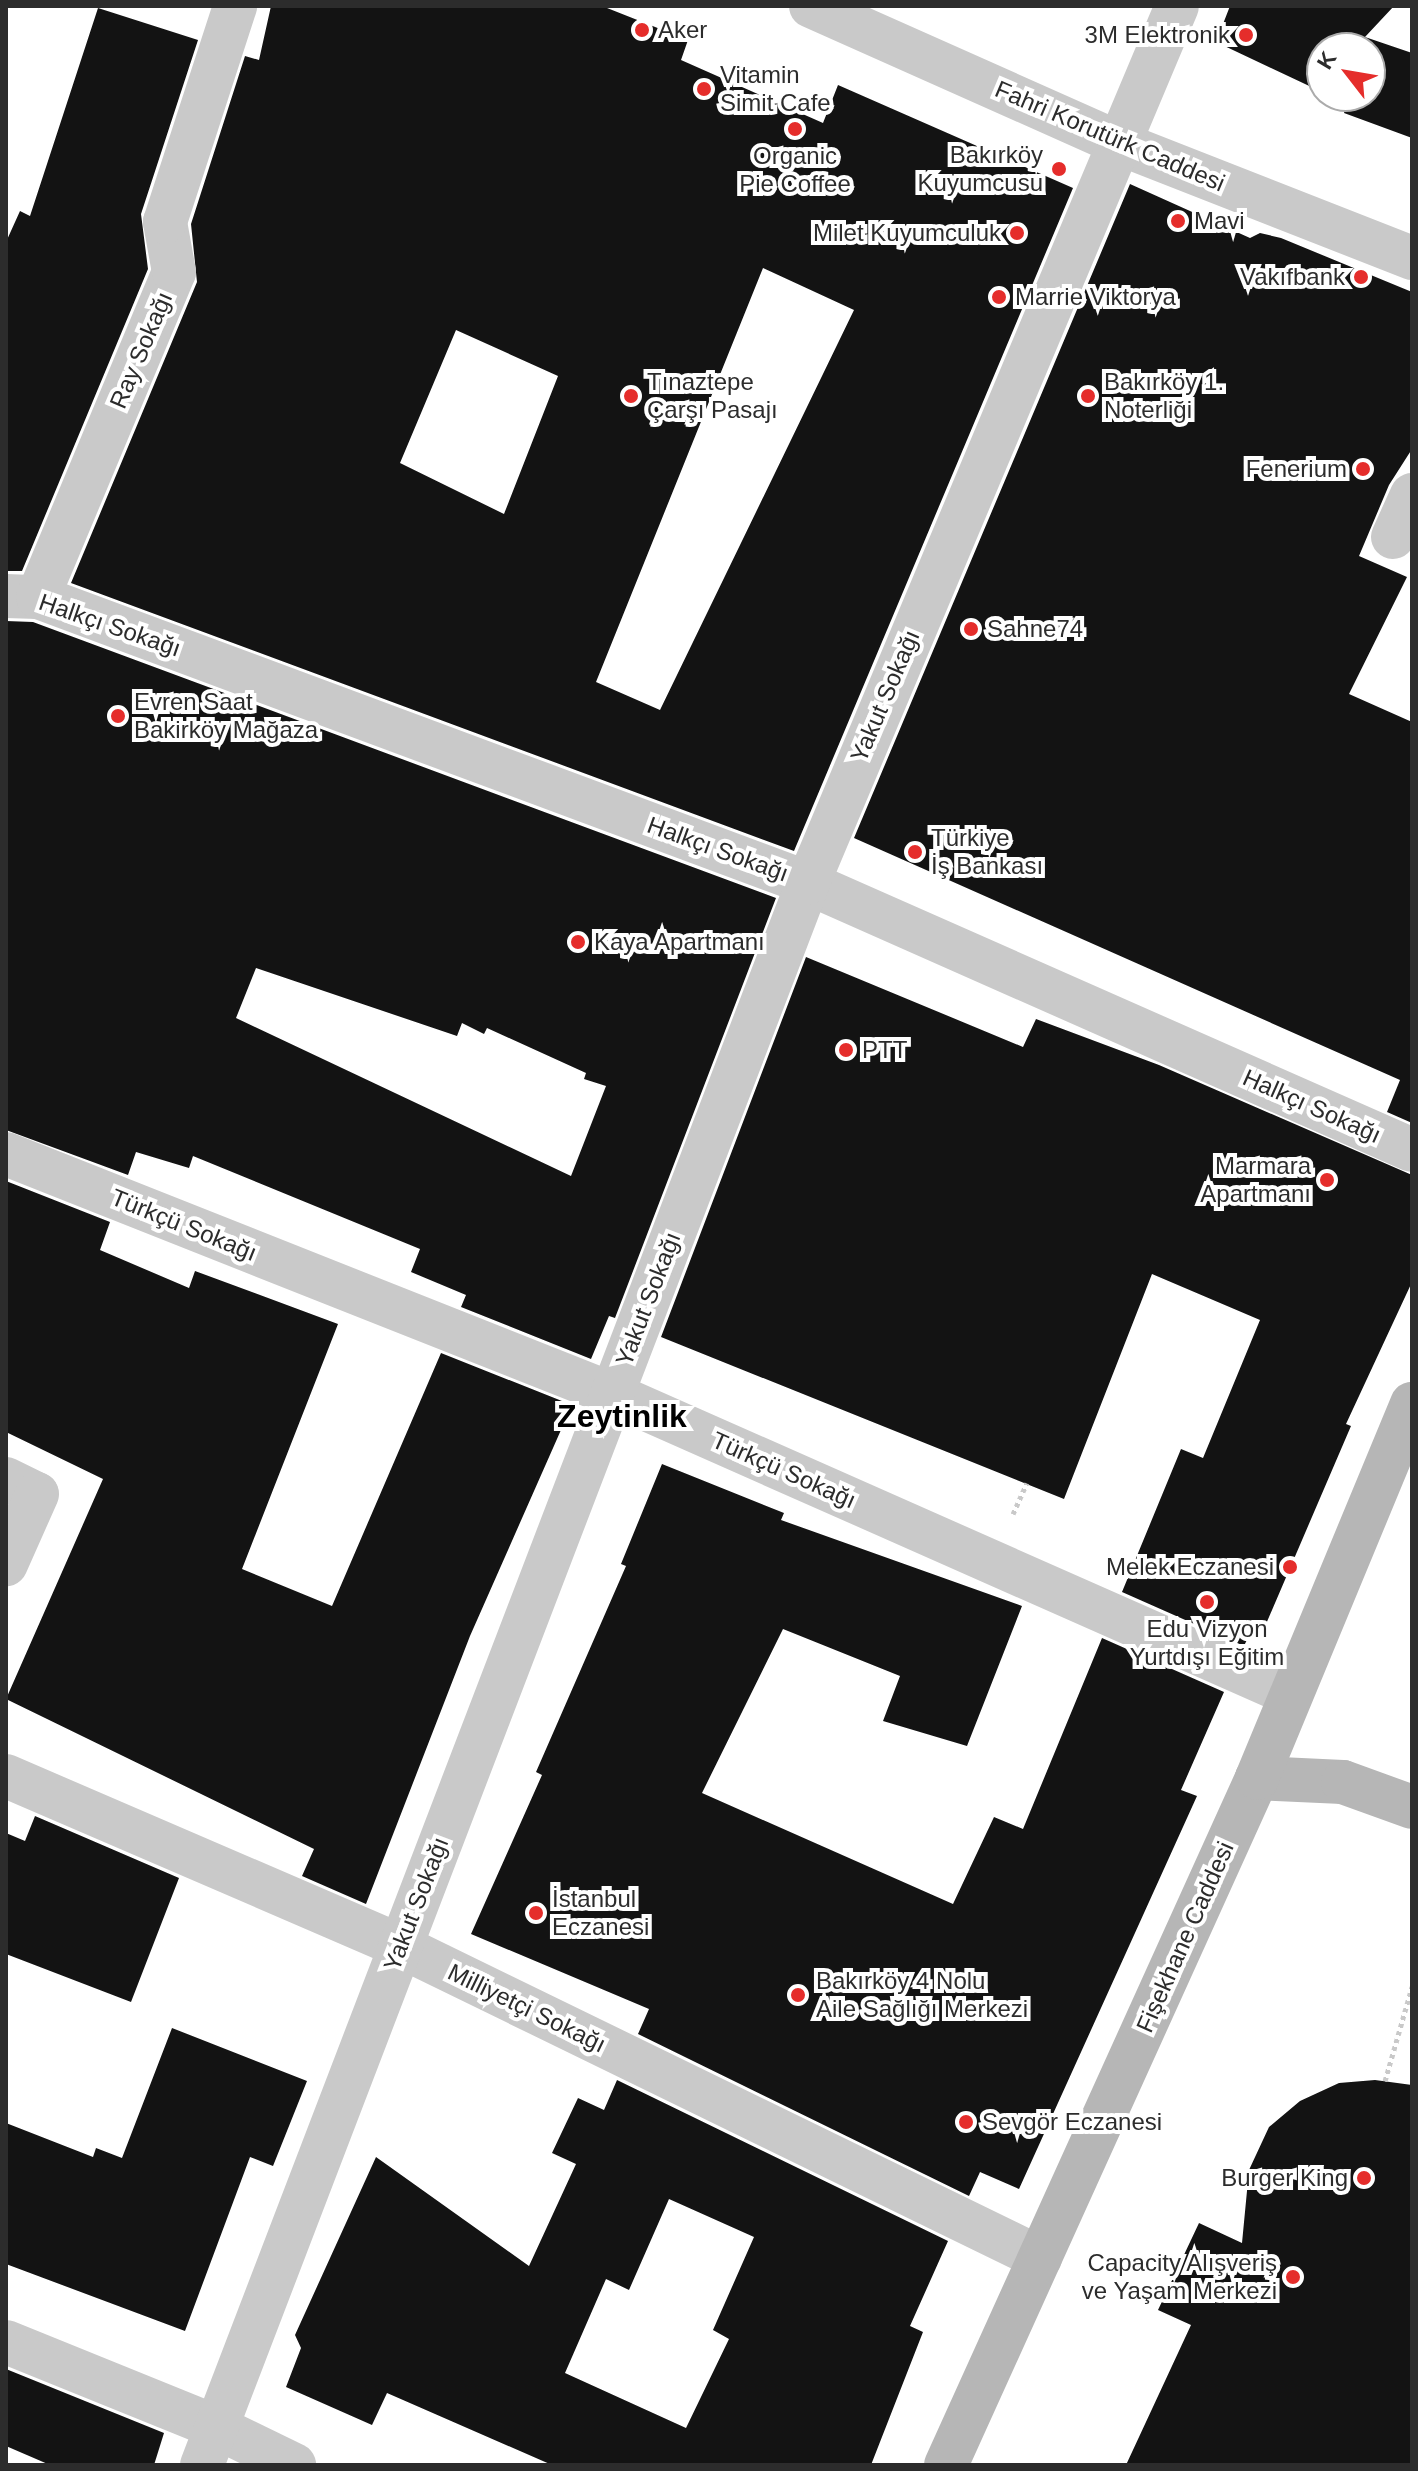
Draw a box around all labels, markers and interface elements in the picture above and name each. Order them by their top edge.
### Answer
place label: Aker [658,16,707,44]
marker: Aker [633,21,651,39]
place label: 3M Elektronik [1085,21,1230,49]
marker: 3M Elektronik [1237,26,1255,44]
north arrow [1306,32,1386,112]
text: K [1312,47,1342,74]
place label: Vitamin Simit Cafe [720,61,831,117]
street label: Fahri Korutürk Caddesi [991,75,1229,197]
marker: Vitamin Simit Cafe [695,80,713,98]
marker: Organic Pie Coffee [786,120,804,138]
place label: Bakırköy Kuyumcusu [918,141,1043,197]
place label: Organic Pie Coffee [739,142,851,198]
marker: Bakırköy Kuyumcusu [1050,160,1068,178]
place label: Mavi [1194,207,1245,235]
marker: Mavi [1169,212,1187,230]
place label: Milet Kuyumculuk [813,219,1001,247]
marker: Milet Kuyumculuk [1008,224,1026,242]
place label: Vakıfbank [1240,263,1345,291]
marker: Vakıfbank [1352,268,1370,286]
place label: Marrie Viktorya [1015,283,1176,311]
street label: Ray Sokağı [104,287,178,413]
marker: Marrie Viktorya [990,288,1008,306]
place label: Tınaztepe Çarşı Pasajı [647,368,778,424]
place label: Bakırköy 1. Noterliği [1104,368,1224,424]
marker: Tınaztepe Çarşı Pasajı [622,387,640,405]
marker: Bakırköy 1. Noterliği [1079,387,1097,405]
place label: Fenerium [1246,455,1347,483]
marker: Fenerium [1354,460,1372,478]
street label: Halkçı Sokağı [35,587,185,663]
place label: Sahne74 [987,615,1083,643]
marker: Sahne74 [962,620,980,638]
street label: Yakut Sokağı [844,625,926,767]
place label: Evren Saat Bakirköy Mağaza [134,688,318,744]
marker: Evren Saat Bakirköy Mağaza [109,707,127,725]
street label: Halkçı Sokağı [644,810,792,888]
place label: Türkiye İş Bankası [931,824,1043,880]
marker: Türkiye İş Bankası [906,843,924,861]
place label: Kaya Apartmanı [594,928,766,956]
marker: Kaya Apartmanı [569,933,587,951]
place label: PTT [862,1036,907,1064]
marker: PTT [837,1041,855,1059]
street label: Halkçı Sokağı [1239,1063,1385,1149]
place label: Marmara Apartmanı [1200,1152,1311,1208]
marker: Marmara Apartmanı [1318,1171,1336,1189]
street label: Türkçü Sokağı [107,1183,261,1267]
street label: Yakut Sokağı [609,1228,687,1370]
district label: Zeytinlik [557,1397,687,1435]
street label: Türkçü Sokağı [707,1425,861,1515]
place label: Melek Eczanesi [1106,1553,1274,1581]
marker: Melek Eczanesi [1281,1558,1299,1576]
marker: Edu Vizyon Yurtdışı Eğitim [1198,1593,1216,1611]
place label: Edu Vizyon Yurtdışı Eğitim [1130,1615,1284,1671]
street label: Yakut Sokağı [377,1833,455,1975]
street label: Fişekhane Caddesi [1130,1837,1240,2037]
place label: İstanbul Eczanesi [552,1885,649,1941]
marker: İstanbul Eczanesi [527,1904,545,1922]
street label: Milliyetçi Sokağı [443,1957,611,2059]
place label: Bakırköy 4 Nolu Aile Sağlığı Merkezi [816,1967,1028,2023]
marker: Bakırköy 4 Nolu Aile Sağlığı Merkezi [787,1984,809,2006]
place label: Sevgör Eczanesi [982,2108,1162,2136]
marker: Sevgör Eczanesi [957,2113,975,2131]
place label: Burger King [1221,2164,1348,2192]
marker: Burger King [1355,2169,1373,2187]
place label: Capacity Alışveriş ve Yaşam Merkezi [1081,2249,1277,2305]
marker: Capacity Alışveriş ve Yaşam Merkezi [1284,2268,1302,2286]

